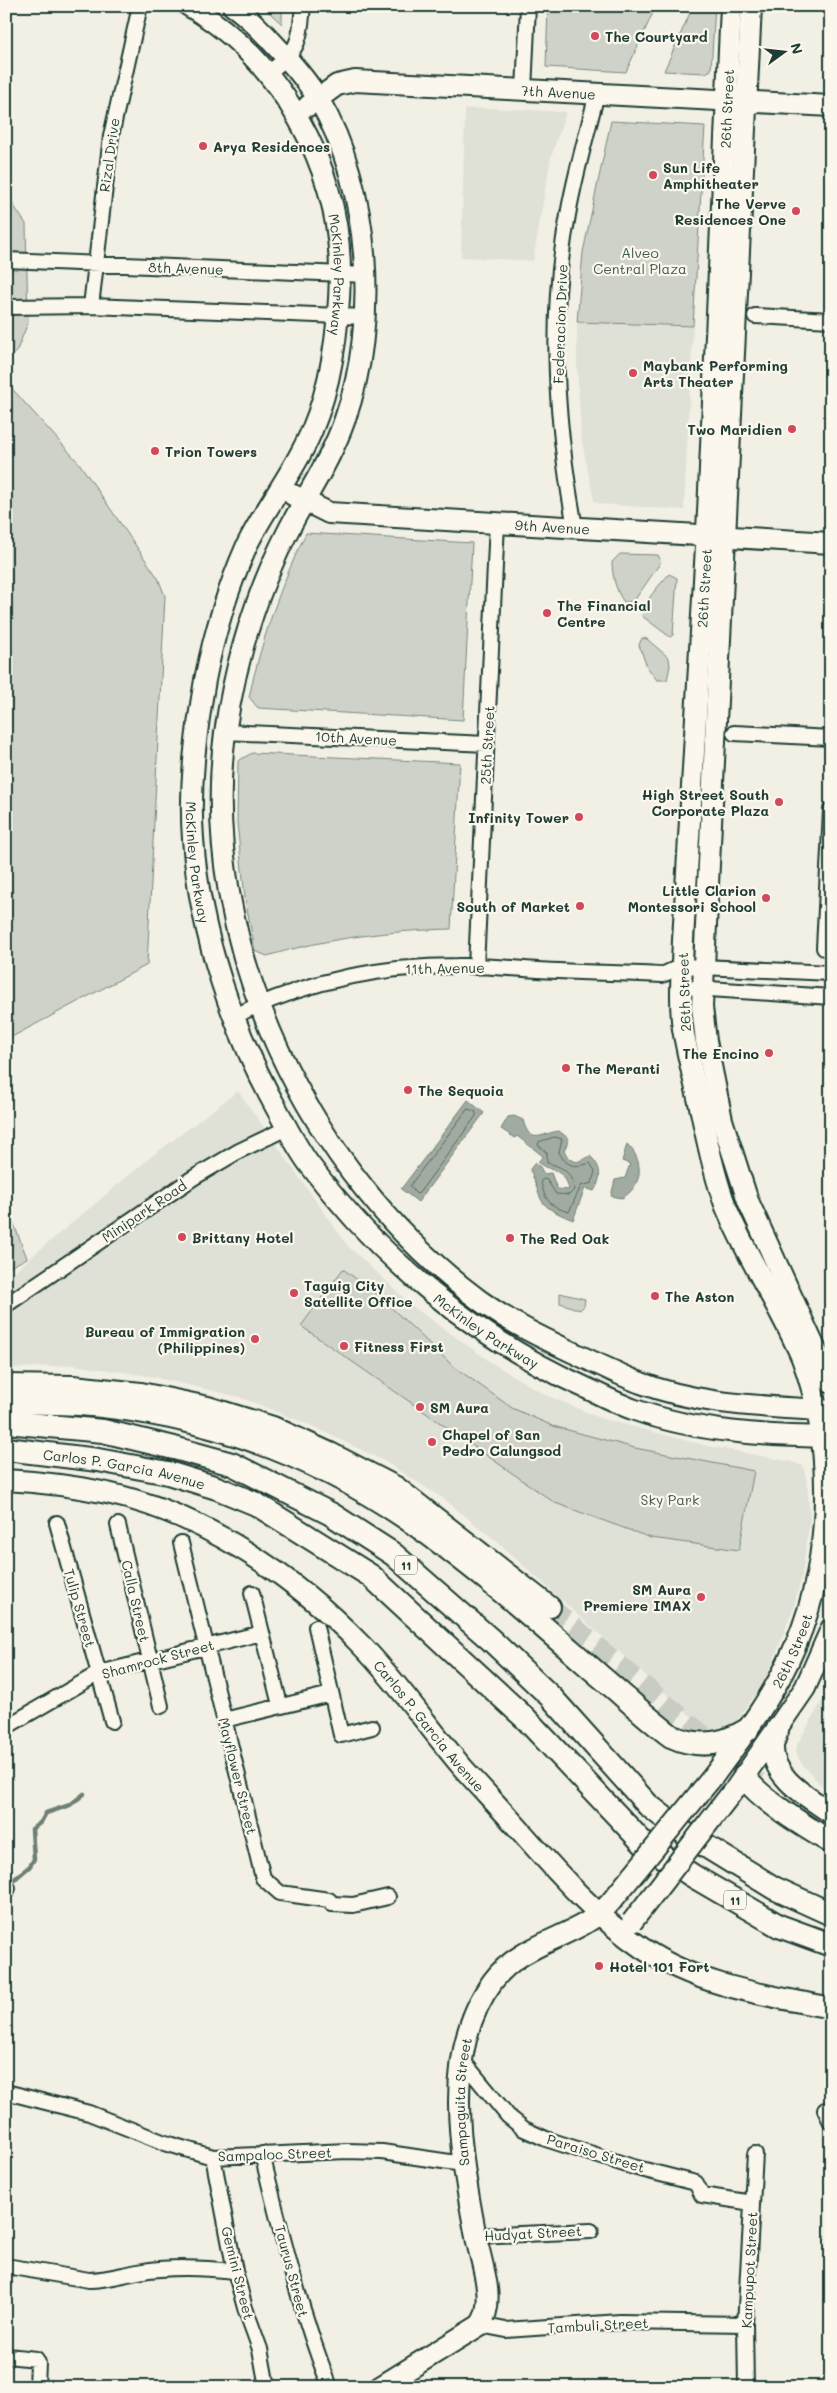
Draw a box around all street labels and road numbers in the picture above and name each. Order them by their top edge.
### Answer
street label: 26th Street [715,69,738,149]
street label: 7th Avenue [521,80,596,103]
street label: Rizal Drive [94,117,124,193]
street label: McKinley Parkway [325,212,350,337]
street label: 8th Avenue [148,257,224,279]
street label: Federacion Drive [548,264,572,384]
street label: 9th Avenue [514,515,591,538]
street label: 26th Street [692,548,715,628]
street label: 25th Street [475,705,499,785]
street label: 10th Avenue [315,726,397,750]
street label: McKinley Parkway [182,801,215,925]
street label: 26th Street [673,952,695,1032]
street label: 11th Avenue [405,958,485,978]
street label: Minipark Road [98,1175,190,1246]
street label: McKinley Parkway [430,1288,542,1372]
street label: Carlos P. Garcia Avenue [42,1444,208,1493]
road number: 11 [395,1556,417,1574]
street label: Calla Street [117,1558,155,1644]
street label: Tulip Street [60,1566,100,1650]
street label: 26th Street [767,1611,816,1691]
street label: Shamrock Street [100,1635,216,1683]
street label: Carlos P. Garcia Avenue [370,1656,489,1796]
street label: Mayflower Street [214,1715,262,1837]
road number: 11 [724,1890,746,1910]
street label: Sampaguita Street [449,2035,476,2167]
street label: Paraiso Street [545,2129,647,2177]
street label: Sampaloc Street [218,2143,332,2165]
street label: Kampupot Street [736,2211,762,2329]
street label: Hudyat Street [484,2221,582,2245]
street label: Taurus Street [271,2223,313,2319]
street label: Gemini Street [217,2224,259,2322]
street label: Tambuli Street [547,2313,649,2337]

